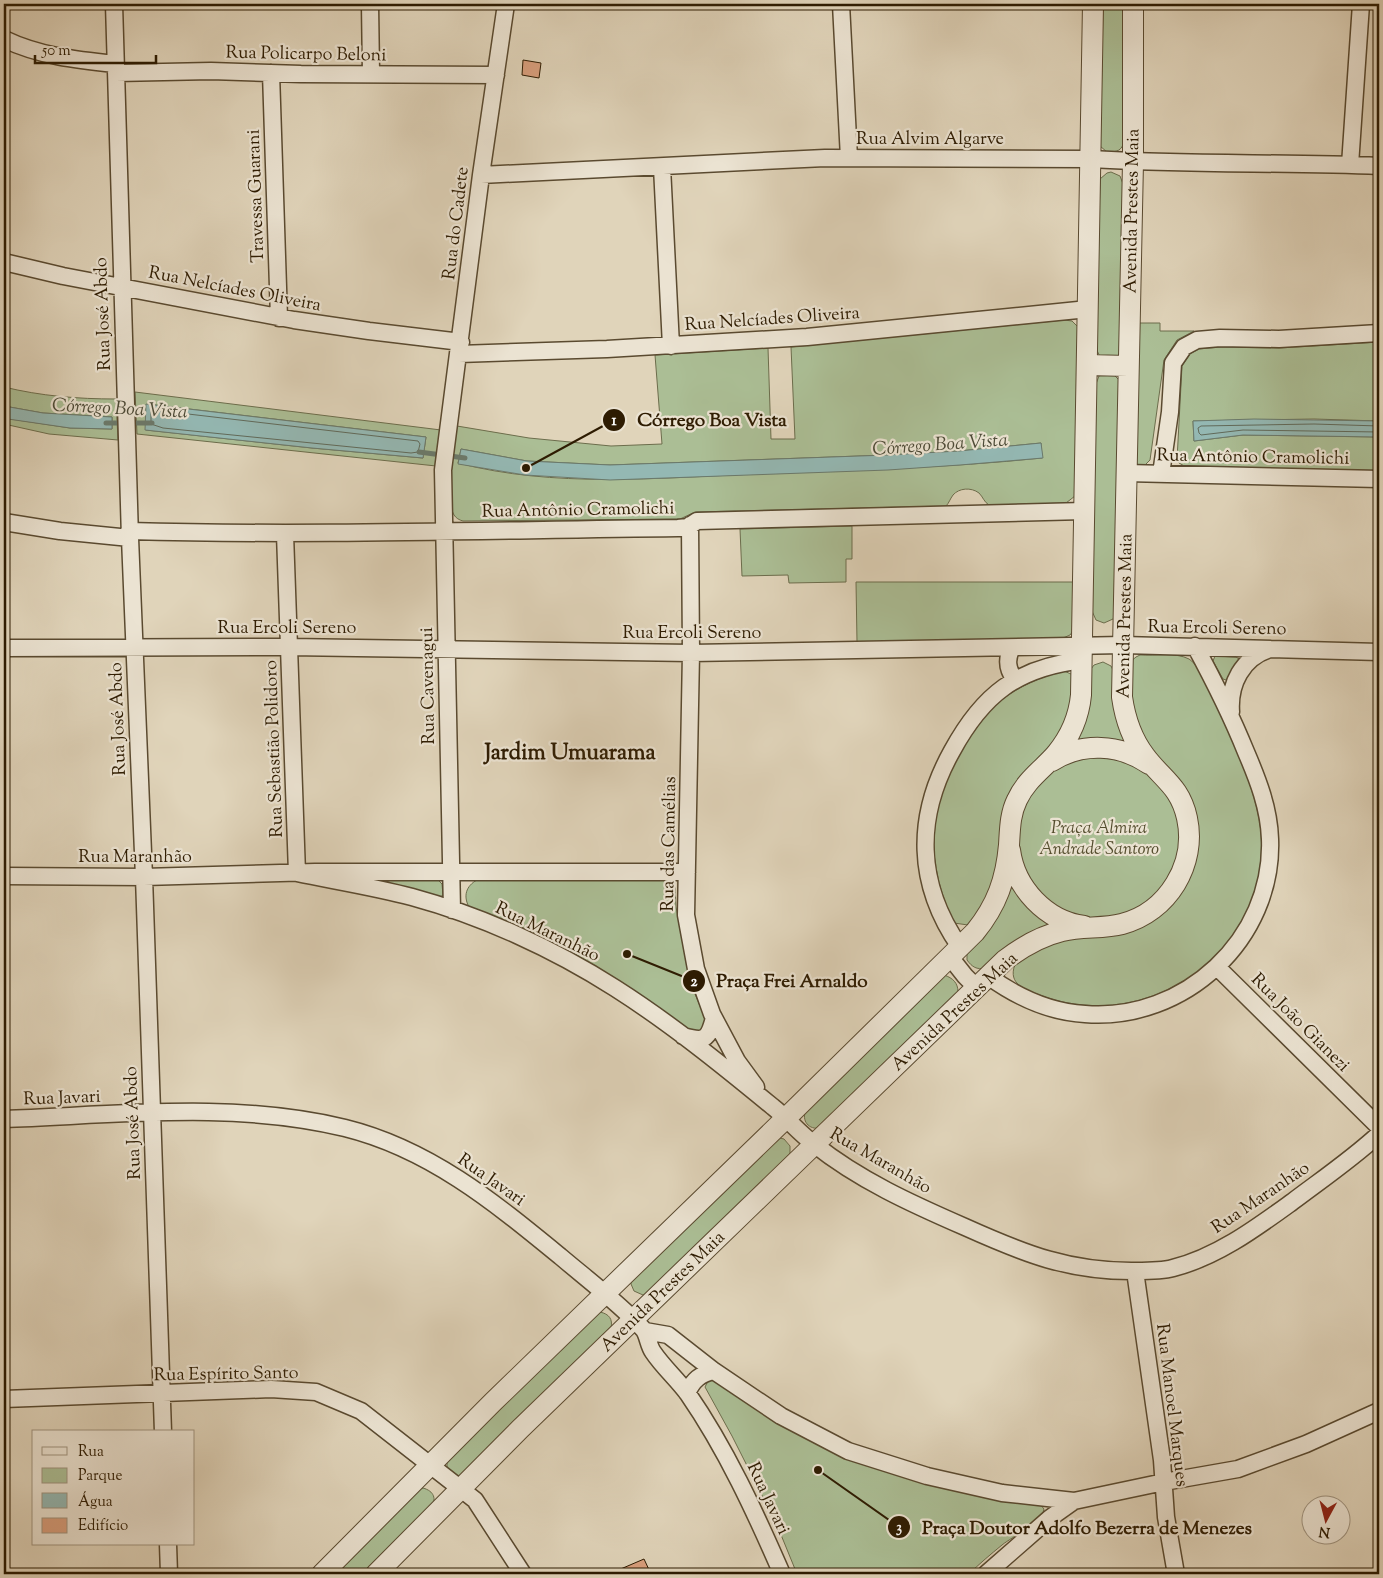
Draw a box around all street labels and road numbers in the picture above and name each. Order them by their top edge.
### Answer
street label: Rua Policarpo Beloni [225,41,387,69]
street label: Rua Alvim Algarve [856,127,1004,153]
street label: Avenida Prestes Maia [1119,128,1147,294]
street label: Travessa Guarani [242,129,272,263]
street label: Rua do Cadete [437,165,477,281]
street label: Rua José Abdo [89,257,119,371]
street label: Rua Nelcíades Oliveira [146,260,323,319]
street label: Rua Nelcíades Oliveira [684,301,861,339]
street label: Rua Antônio Cramolichi [1156,443,1350,473]
street label: Rua Antônio Cramolichi [481,496,675,526]
street label: Avenida Prestes Maia [1112,533,1140,699]
street label: Rua Ercoli Sereno [1147,615,1287,643]
street label: Rua Ercoli Sereno [218,616,357,642]
street label: Rua Ercoli Sereno [623,621,762,647]
street label: Rua Cavenagui [415,627,443,745]
street label: Rua Sebastião Polidoro [259,660,291,838]
street label: Rua José Abdo [104,662,134,776]
street label: Rua das Camélias [656,776,684,912]
street label: Rua Maranhão [78,845,192,871]
street label: Rua Maranhão [490,896,604,969]
street label: Avenida Prestes Maia [886,947,1024,1078]
street label: Rua João Gianezi [1244,968,1355,1079]
street label: Rua José Abdo [119,1066,149,1180]
street label: Rua Javari [23,1085,101,1113]
street label: Rua Maranhão [824,1122,936,1201]
street label: Rua Javari [452,1148,530,1214]
street label: Rua Maranhão [1207,1156,1316,1241]
street label: Avenida Prestes Maia [595,1226,732,1359]
street label: Rua Manoel Marques [1148,1322,1194,1488]
street label: Rua Espírito Santo [153,1361,299,1389]
street label: Rua Javari [739,1458,795,1539]

